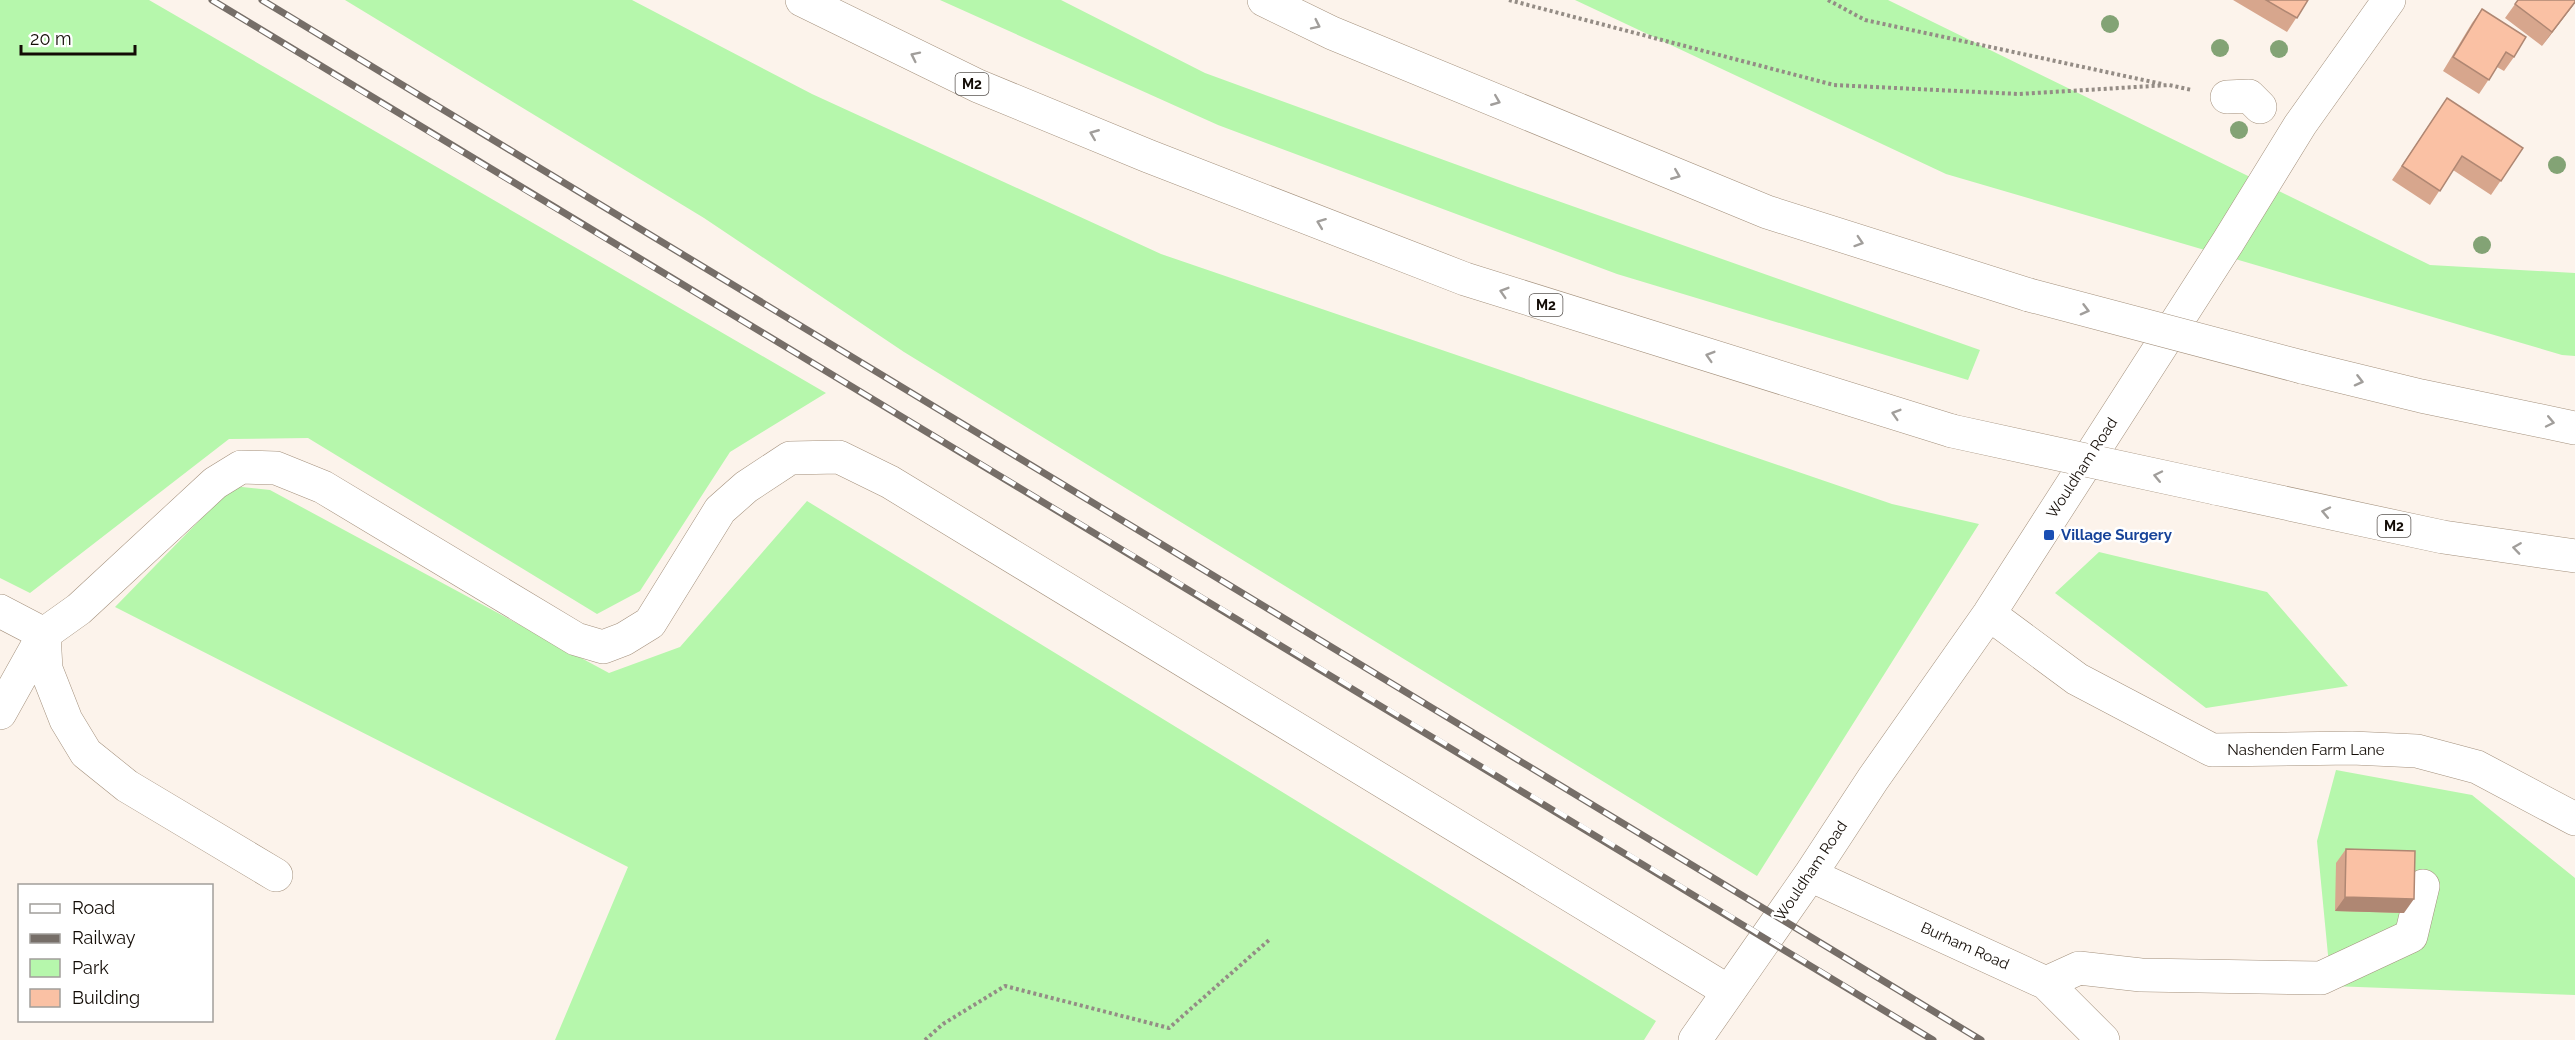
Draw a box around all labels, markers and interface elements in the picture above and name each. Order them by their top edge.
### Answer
scale bar [21,18,135,56]
one-way arrow [1310,18,1321,30]
text: 20 m [30,28,72,49]
one-way arrow [911,51,922,63]
road number: M2 [956,73,988,95]
one-way arrow [1490,94,1501,106]
one-way arrow [1089,129,1100,141]
one-way arrow [1670,168,1681,180]
one-way arrow [1316,218,1327,231]
one-way arrow [1854,235,1864,247]
one-way arrow [1499,286,1510,299]
road number: M2 [1530,294,1562,316]
one-way arrow [2080,303,2090,316]
one-way arrow [1705,351,1716,363]
one-way arrow [2354,373,2364,386]
one-way arrow [1891,409,1902,421]
street label: Wouldham Road [2043,414,2121,522]
one-way arrow [2544,415,2554,428]
one-way arrow [2153,470,2163,483]
one-way arrow [2321,506,2331,519]
road number: M2 [2378,515,2410,537]
place label: Village Surgery [2061,526,2173,544]
marker: Village Surgery [2042,528,2056,542]
one-way arrow [2513,542,2522,554]
street label: Nashenden Farm Lane [2227,741,2385,759]
street label: Wouldham Road [1771,818,1851,924]
legend [18,884,213,1022]
text: Road [72,897,115,918]
street label: Burham Road [1918,919,2012,973]
text: Railway [72,927,136,948]
text: Park [72,957,109,978]
text: Building [72,987,140,1008]

